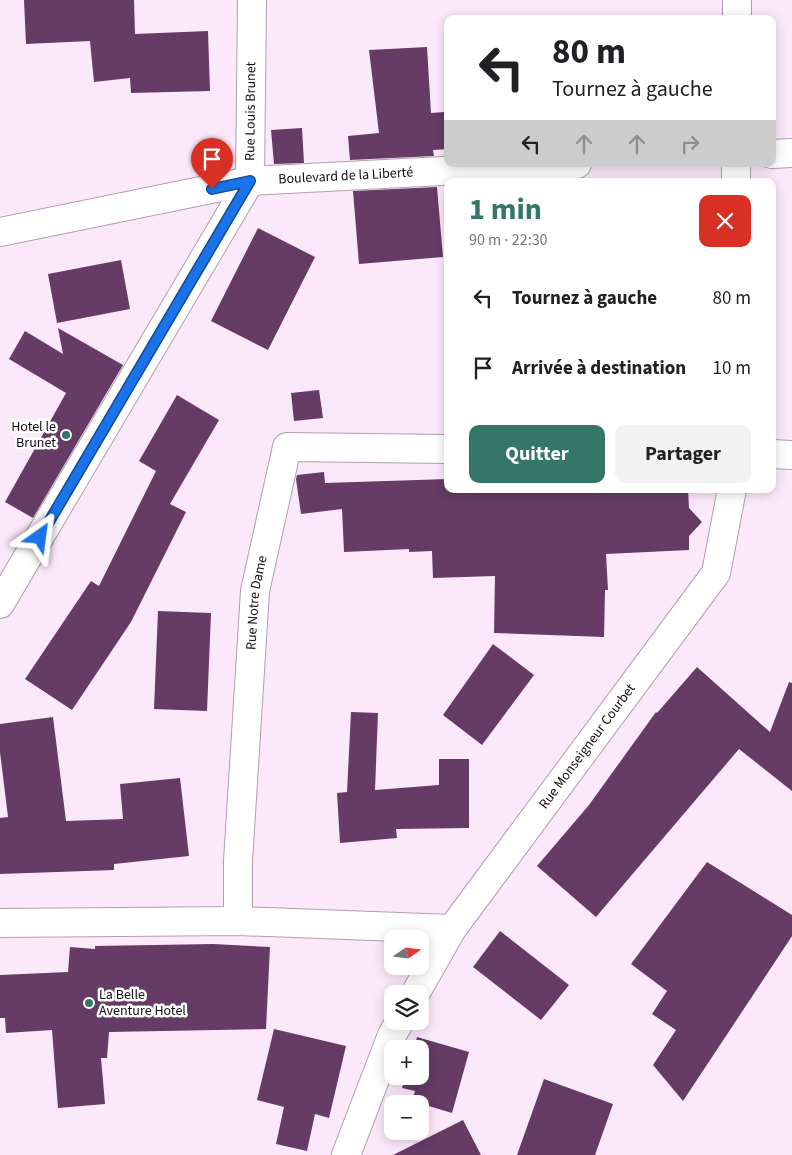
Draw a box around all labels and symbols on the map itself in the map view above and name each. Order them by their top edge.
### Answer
street label: Rue Louis Brunet [240,61,261,161]
pin [191,138,233,189]
street label: Boulevard de la Liberté [278,163,414,190]
place label: Hotel le Brunet [11,417,56,453]
marker: Hotel le Brunet [60,429,72,441]
position arrow [13,510,65,562]
street label: Rue Notre Dame [241,554,273,651]
street label: Rue Monseigneur Courbet [534,680,641,813]
north arrow [384,930,429,975]
place label: La Belle Aventure Hotel [99,985,186,1021]
marker: La Belle Aventure Hotel [83,997,95,1009]

